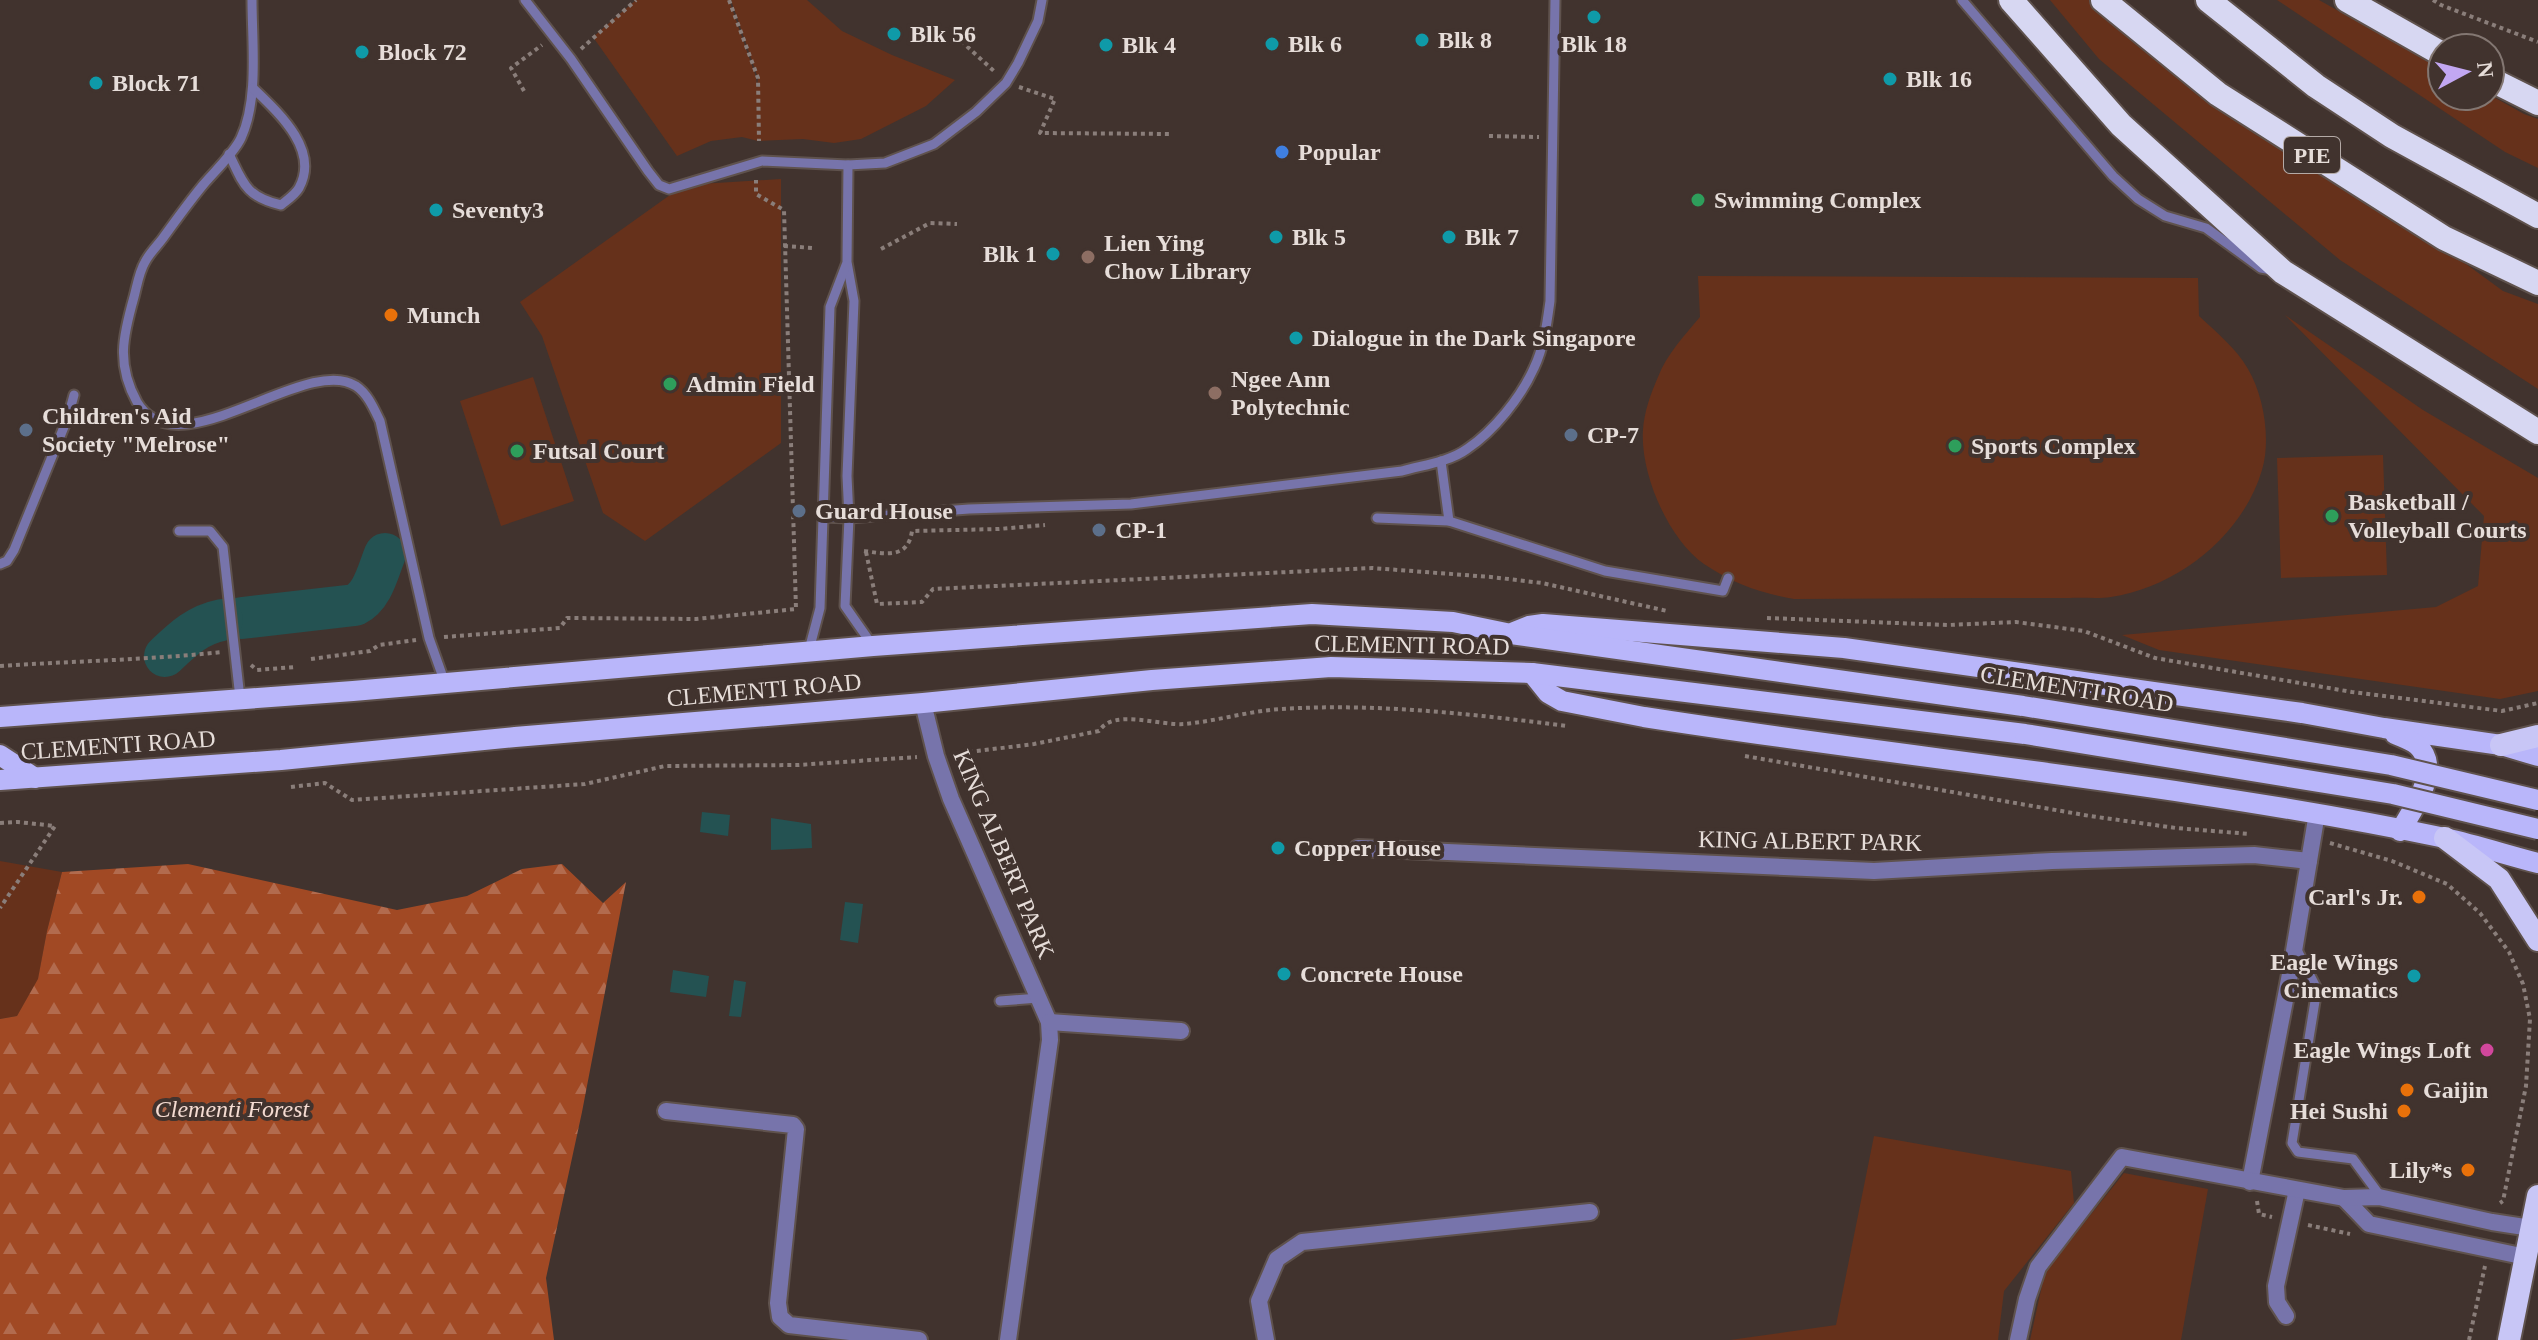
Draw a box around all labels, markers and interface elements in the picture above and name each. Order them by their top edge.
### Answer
marker: Blk 18 [1585,8,1603,26]
place label: Blk 56 [910,21,976,47]
marker: Blk 56 [885,25,903,43]
place label: Blk 8 [1438,27,1492,53]
place label: Blk 6 [1288,31,1342,57]
marker: Blk 8 [1413,31,1431,49]
place label: Blk 18 [1561,31,1627,57]
place label: Blk 4 [1122,32,1176,58]
north arrow [2426,32,2506,112]
marker: Blk 6 [1263,35,1281,53]
marker: Blk 4 [1097,36,1115,54]
place label: Block 72 [378,39,467,65]
marker: Block 72 [353,43,371,61]
text: N [2472,60,2499,79]
place label: Blk 16 [1906,66,1972,92]
place label: Block 71 [112,70,201,96]
marker: Blk 16 [1881,70,1899,88]
marker: Block 71 [87,74,105,92]
road number: PIE [2284,137,2340,173]
place label: Popular [1298,139,1381,165]
marker: Popular [1273,143,1291,161]
place label: Swimming Complex [1714,187,1921,213]
marker: Swimming Complex [1689,191,1707,209]
place label: Seventy3 [452,197,544,223]
marker: Seventy3 [427,201,445,219]
place label: Blk 5 [1292,224,1346,250]
place label: Blk 7 [1465,224,1519,250]
marker: Blk 5 [1267,228,1285,246]
marker: Blk 7 [1440,228,1458,246]
place label: Lien Ying Chow Library [1104,230,1251,284]
place label: Blk 1 [983,241,1037,267]
marker: Blk 1 [1044,245,1062,263]
marker: Lien Ying Chow Library [1079,248,1097,266]
place label: Munch [407,302,480,328]
marker: Munch [382,306,400,324]
place label: Dialogue in the Dark Singapore [1312,325,1636,351]
marker: Dialogue in the Dark Singapore [1287,329,1305,347]
place label: Ngee Ann Polytechnic [1231,366,1350,420]
place label: Admin Field [686,371,815,397]
marker: Admin Field [661,375,679,393]
marker: Ngee Ann Polytechnic [1206,384,1224,402]
place label: Children's Aid Society "Melrose" [42,403,230,457]
marker: Children's Aid Society "Melrose" [17,421,35,439]
place label: CP-7 [1587,422,1639,448]
marker: CP-7 [1562,426,1580,444]
place label: Sports Complex [1971,433,2136,459]
marker: Sports Complex [1946,437,1964,455]
place label: Futsal Court [533,438,664,464]
marker: Futsal Court [508,442,526,460]
place label: Basketball / Volleyball Courts [2348,489,2526,543]
place label: Guard House [815,498,953,524]
marker: Guard House [790,502,808,520]
marker: Basketball / Volleyball Courts [2323,507,2341,525]
place label: CP-1 [1115,517,1167,543]
marker: CP-1 [1090,521,1108,539]
street label: CLEMENTI ROAD [1314,630,1510,660]
street label: CLEMENTI ROAD [1979,661,2175,717]
street label: CLEMENTI ROAD [666,669,862,711]
street label: CLEMENTI ROAD [20,725,216,765]
street label: KING ALBERT PARK [948,746,1060,963]
street label: KING ALBERT PARK [1698,826,1923,856]
place label: Copper House [1294,835,1441,861]
marker: Copper House [1269,839,1287,857]
place label: Carl's Jr. [2308,884,2403,910]
marker: Carl's Jr. [2410,888,2428,906]
place label: Eagle Wings Cinematics [2270,949,2398,1003]
place label: Concrete House [1300,961,1463,987]
marker: Concrete House [1275,965,1293,983]
marker: Eagle Wings Cinematics [2405,967,2423,985]
place label: Eagle Wings Loft [2293,1037,2471,1063]
marker: Eagle Wings Loft [2478,1041,2496,1059]
place label: Gaijin [2423,1077,2488,1103]
marker: Gaijin [2398,1081,2416,1099]
park label: Clementi Forest [155,1096,311,1122]
place label: Hei Sushi [2290,1098,2388,1124]
marker: Hei Sushi [2395,1102,2413,1120]
place label: Lily*s [2389,1157,2452,1183]
marker: Lily*s [2459,1161,2477,1179]

